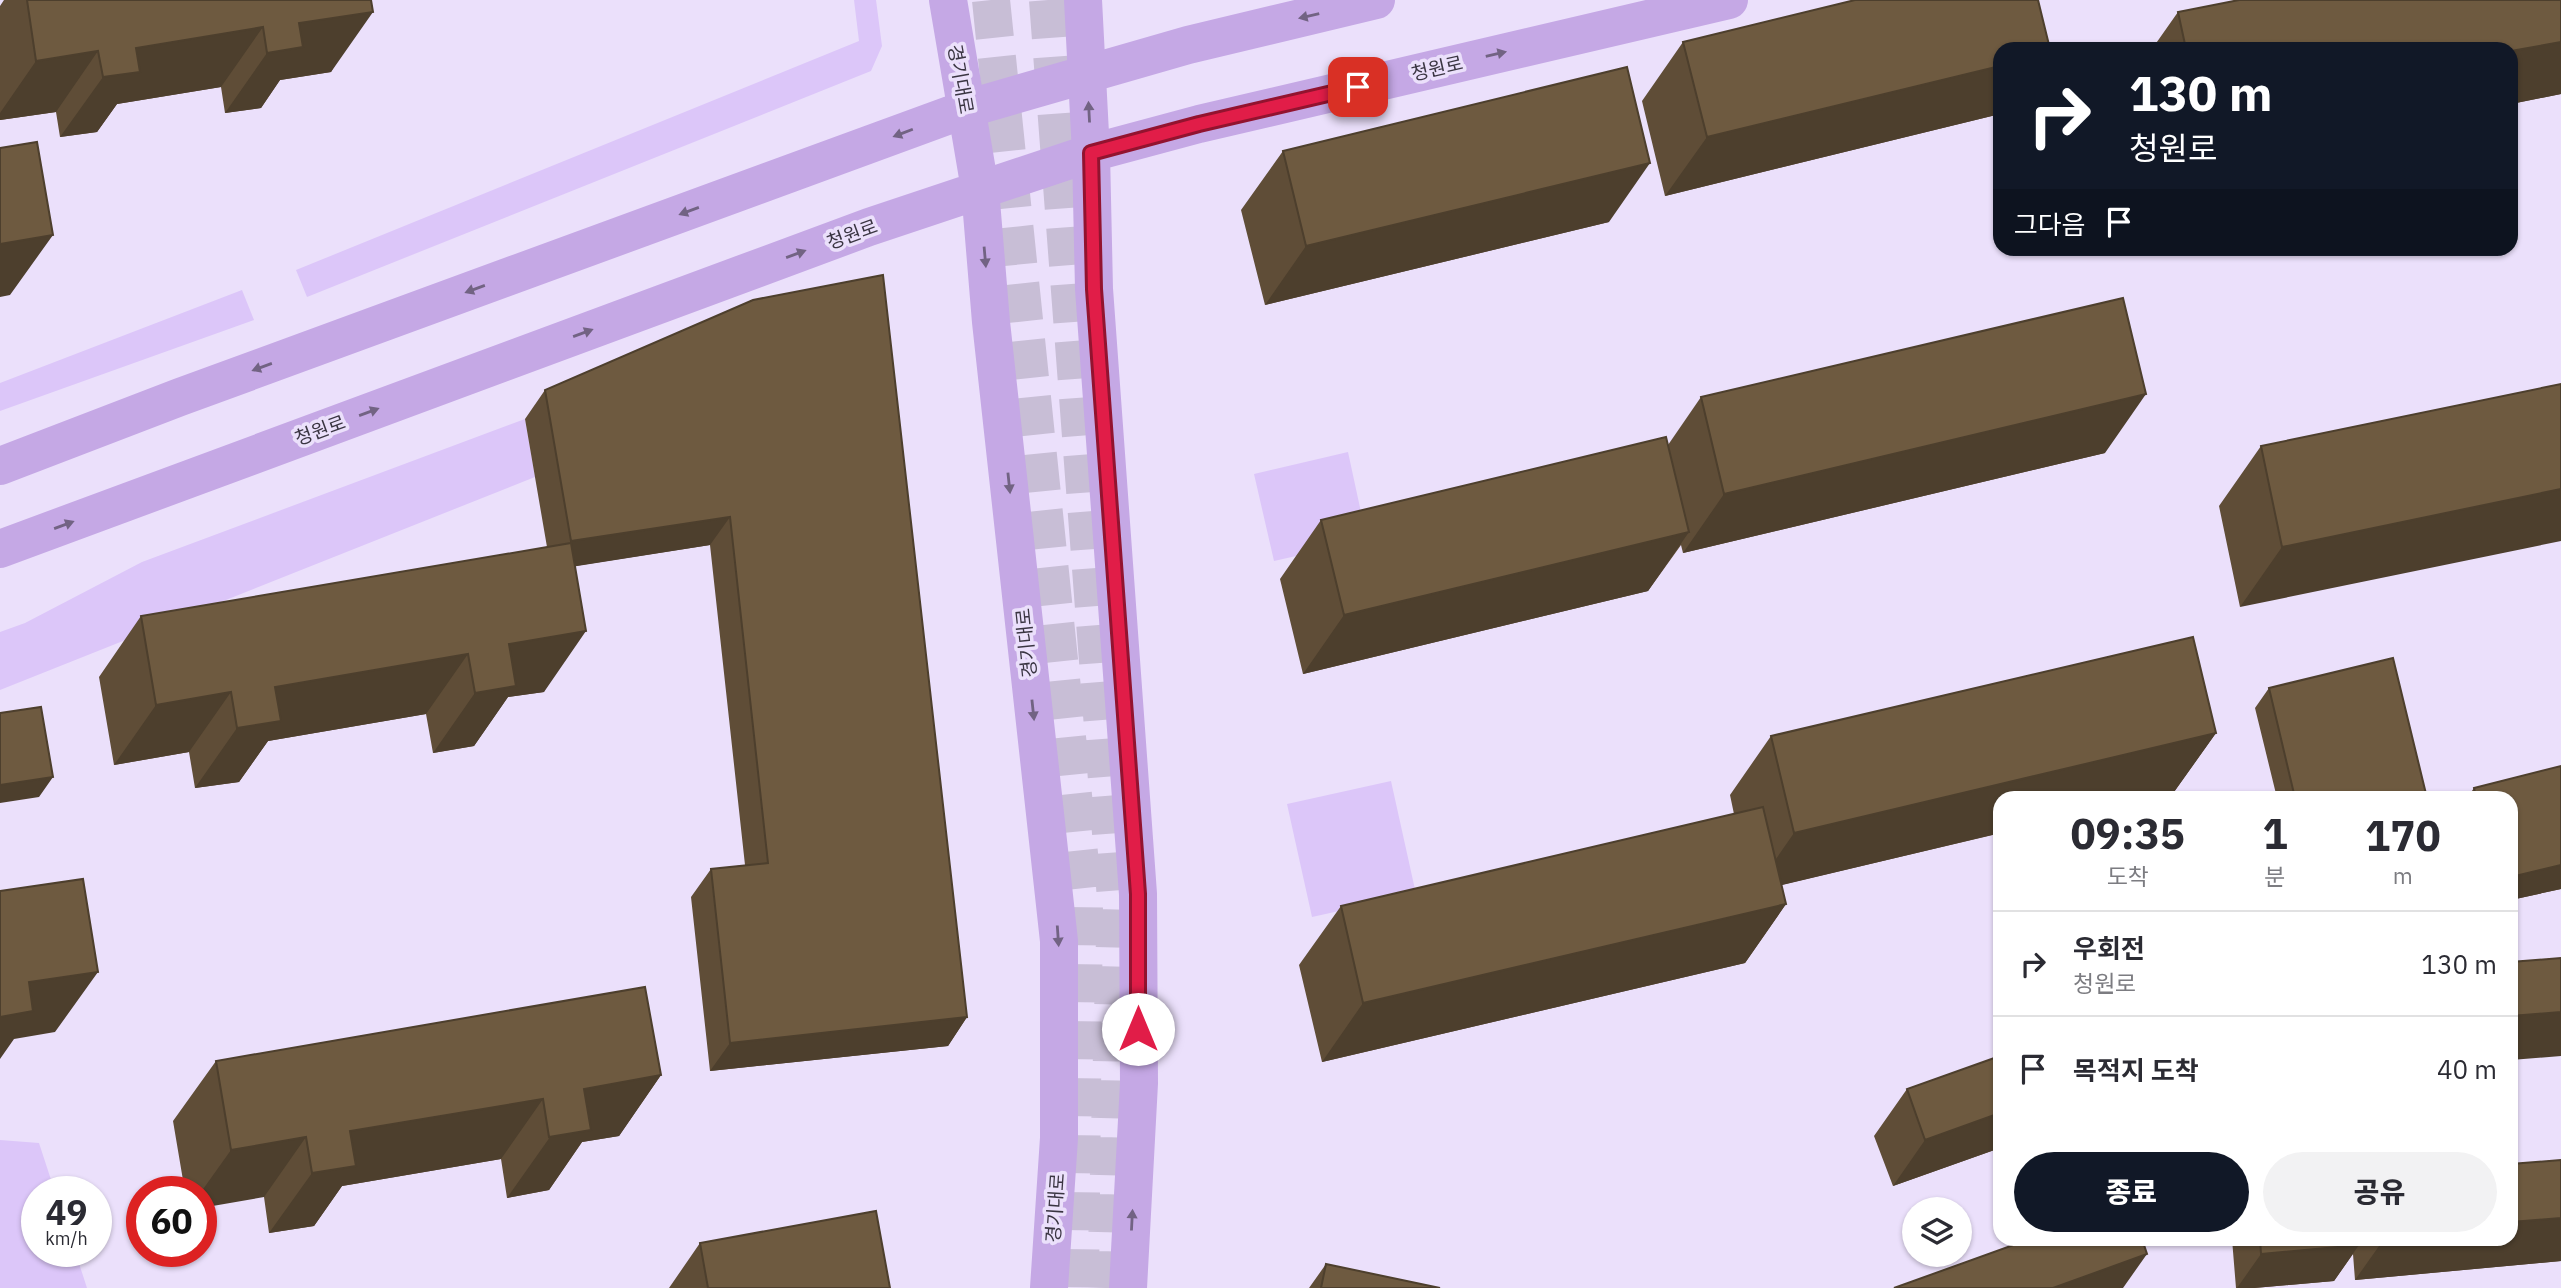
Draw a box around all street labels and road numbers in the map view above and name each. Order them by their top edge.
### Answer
street label: 경기대로 [943,42,979,116]
street label: 청원로 [1409,50,1465,86]
street label: 청원로 [823,214,881,254]
street label: 청원로 [291,410,349,450]
street label: 경기대로 [1010,607,1042,679]
street label: 경기대로 [1041,1172,1069,1244]

